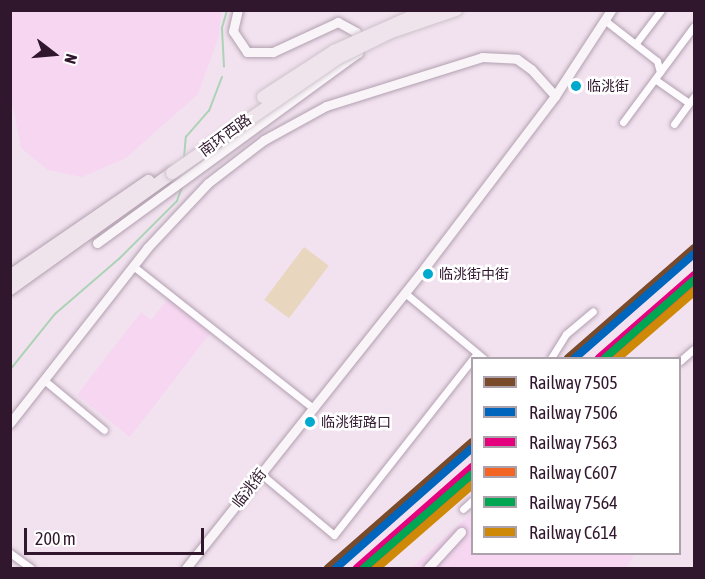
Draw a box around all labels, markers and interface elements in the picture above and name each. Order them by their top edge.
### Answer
north arrow [24,24,84,84]
text: N [61,52,81,66]
place label: 临洮街 [587,78,629,94]
marker: 临洮街 [570,80,582,92]
street label: 南环西路 [195,110,255,160]
place label: 临洮街中街 [439,266,509,282]
marker: 临洮街中街 [422,268,434,280]
legend [471,357,681,555]
text: Railway 7505 [529,372,618,393]
text: Railway 7506 [529,402,618,423]
place label: 临洮街路口 [321,414,391,430]
marker: 临洮街路口 [304,416,316,428]
text: Railway 7563 [529,432,618,453]
text: Railway C607 [529,462,617,483]
street label: 临洮街 [228,465,270,511]
text: Railway 7564 [529,492,618,513]
scale bar [27,516,207,554]
text: Railway C614 [529,522,617,543]
text: 200 m [35,528,76,549]

